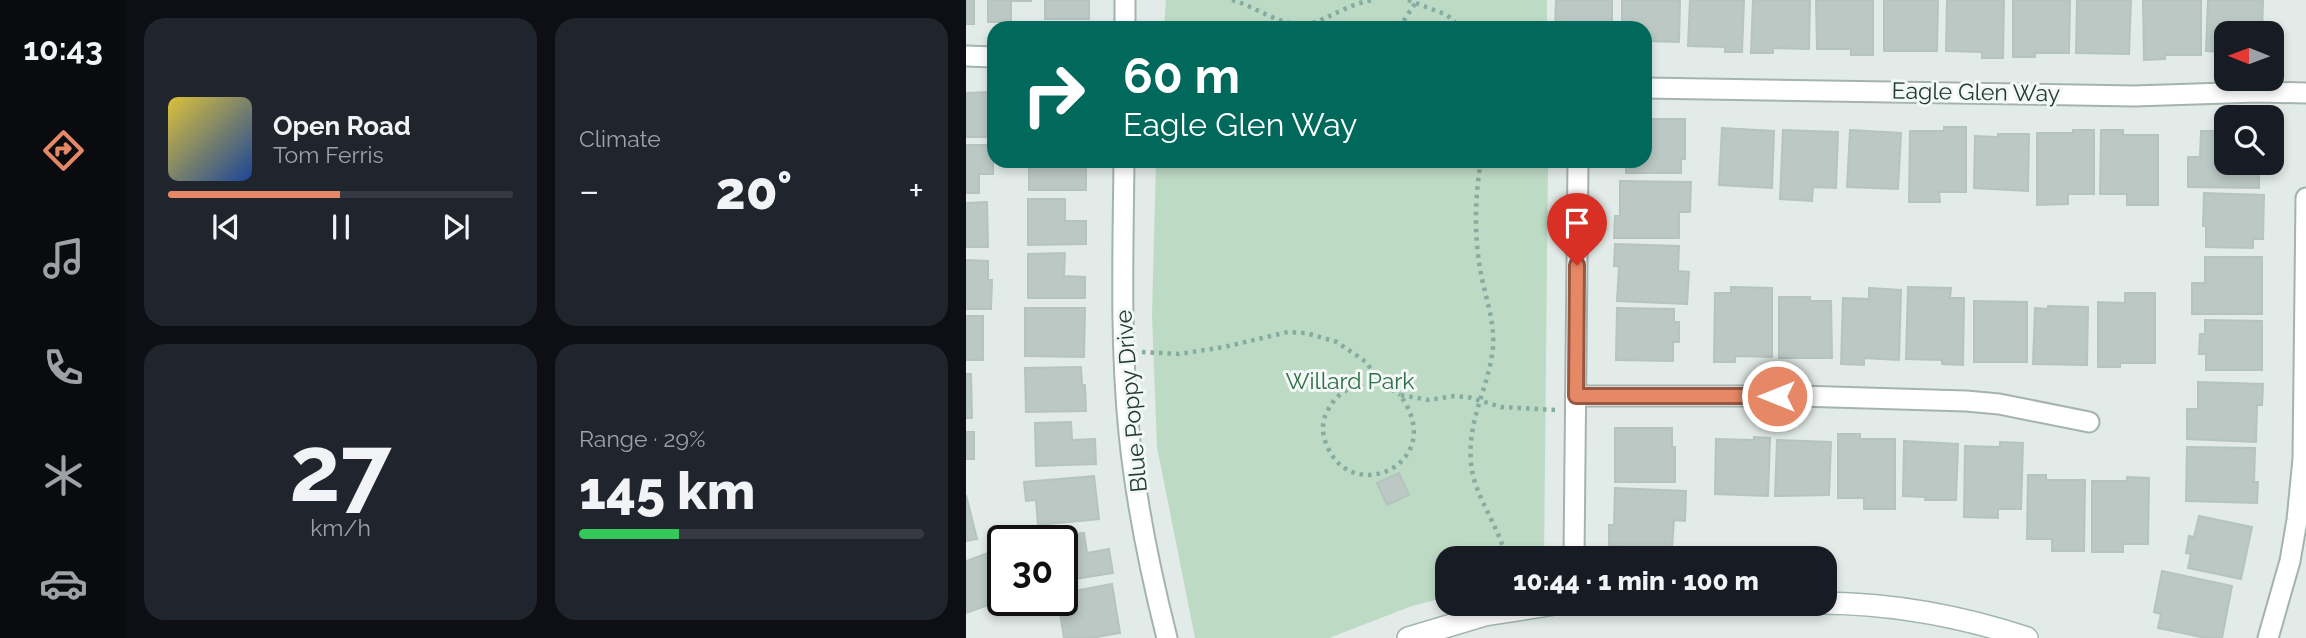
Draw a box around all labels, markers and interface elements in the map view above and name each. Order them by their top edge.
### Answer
north arrow [2214,21,2284,91]
map controls [2214,21,2284,175]
text: 10:43 [23,30,103,67]
text: 60 m [1123,47,1240,104]
icon: right [1008,49,1099,140]
street label: Eagle Glen Way [1892,77,2060,106]
button: search [2214,105,2284,175]
text: Eagle Glen Way [1123,106,1357,143]
text: Open Road [273,111,411,141]
text: Climate [579,125,661,152]
icon: directions [39,126,88,175]
text: Tom Ferris [273,141,384,168]
text: 20° [716,160,792,221]
text: − [579,168,599,213]
text: + [908,168,924,213]
pin [1547,193,1607,265]
icon: arrive [1558,204,1596,242]
icon: previous [207,208,245,246]
icon: pause [322,208,360,246]
icon: next [437,208,475,246]
icon: music [39,234,88,283]
street label: Blue Poppy Drive [1109,309,1152,493]
icon: phone [39,343,88,392]
position arrow [1740,359,1814,433]
park label: Willard Park [1285,367,1415,394]
text: 27 [289,415,392,522]
text: Range · 29% [579,425,705,452]
icon: climate [39,451,88,500]
text: 145 km [579,460,755,521]
text: km/h [310,514,371,541]
speed limit sign: 30 [987,525,1078,616]
icon: car [39,559,88,608]
text: 10:44 · 1 min · 100 m [1513,566,1759,596]

